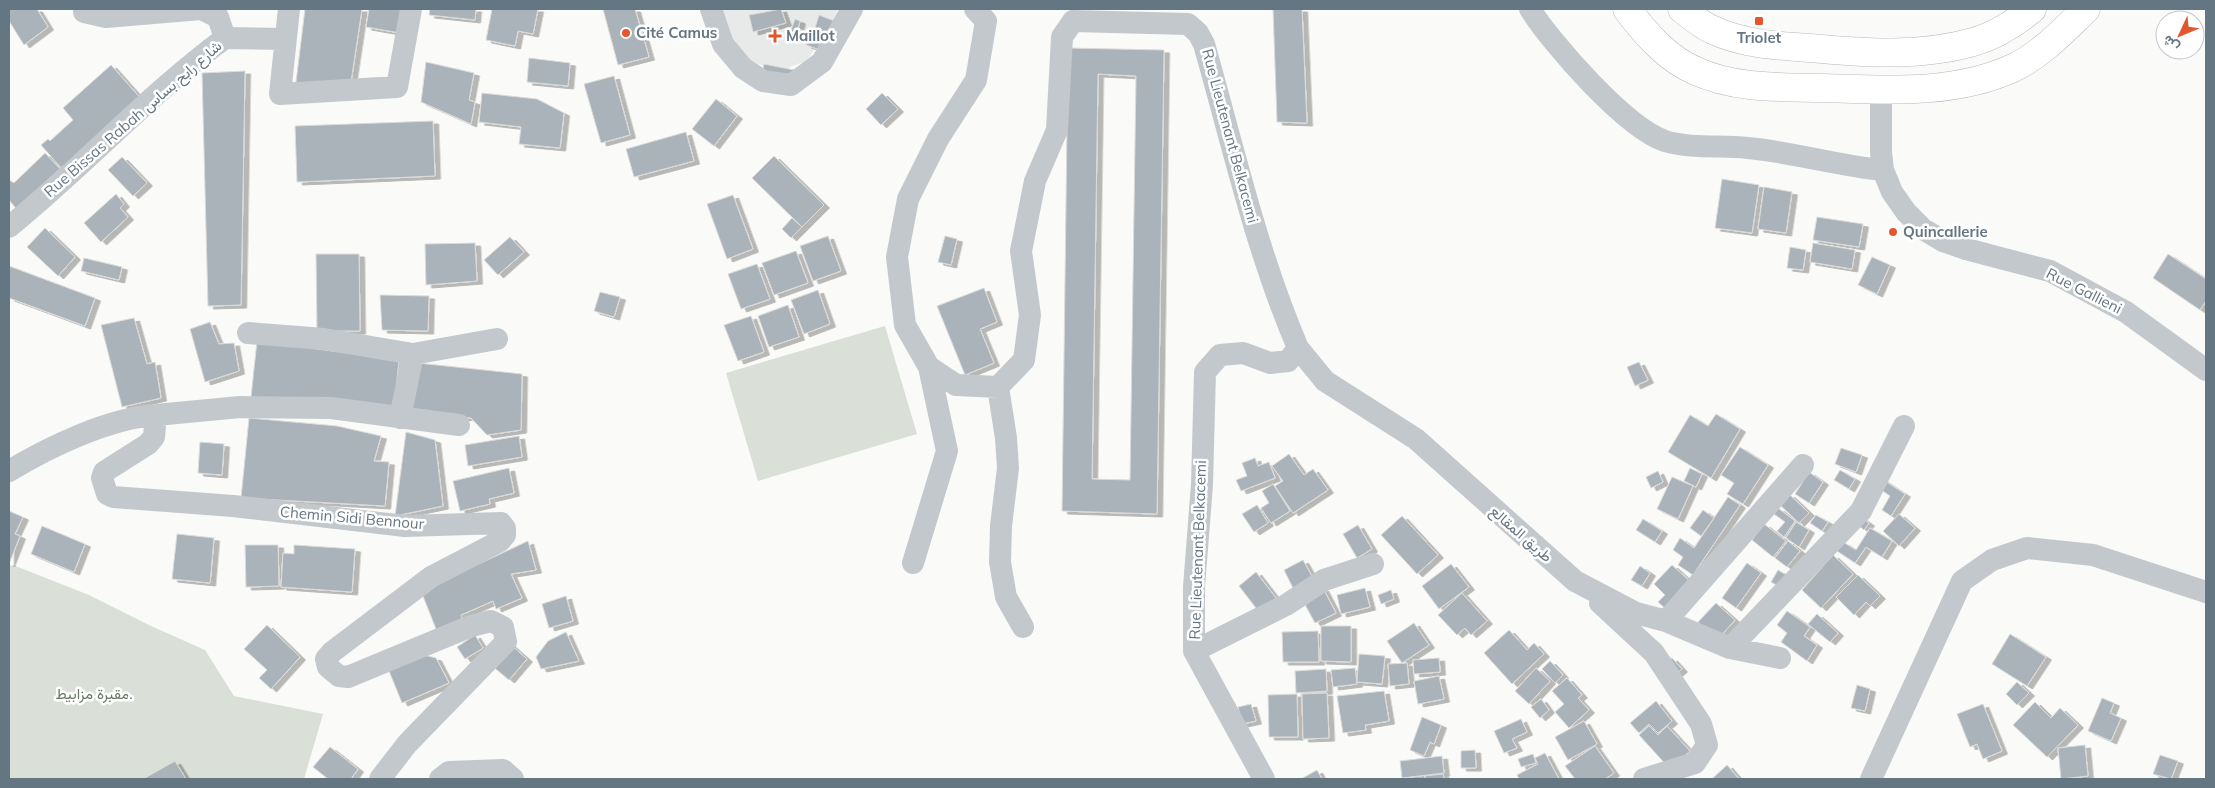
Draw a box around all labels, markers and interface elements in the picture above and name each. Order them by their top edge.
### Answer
north arrow [2155,10,2205,60]
marker: Triolet [1753,15,1765,27]
place label: Cité Camus [636,23,717,42]
place label: Maillot [786,26,835,45]
marker: Cité Camus [620,27,632,39]
place label: Triolet [1737,28,1782,47]
marker: Maillot [768,29,782,43]
text: ش [2158,32,2183,56]
street label: Rue Bissas Rabah شارع رابح بساس [40,36,227,203]
street label: Rue Lieutenant Belkacemi [1198,47,1263,225]
place label: Quincallerie [1903,222,1988,241]
marker: Quincallerie [1887,226,1899,238]
street label: Rue Gallieni [2043,263,2125,318]
street label: Rue Lieutenant Belkacemi [1185,460,1210,640]
street label: طريق المقالع [1485,501,1557,568]
street label: Chemin Sidi Bennour [279,502,425,533]
park label: مقبرة مزابيط. [55,684,133,703]

